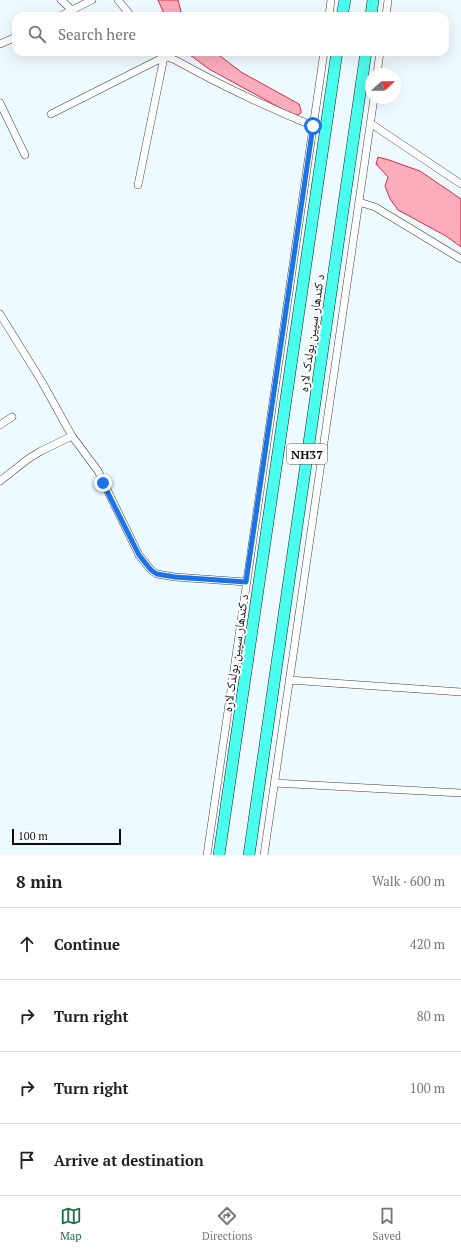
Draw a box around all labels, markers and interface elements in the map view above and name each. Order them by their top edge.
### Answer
search box [12,12,449,56]
icon: search [26,23,48,45]
text: Search here [58,24,136,44]
north arrow [365,68,401,104]
route start [304,117,322,135]
street label: د کندهار سپین بولدک لاره [294,273,328,393]
road number: NH37 [287,444,327,464]
route end [94,474,112,492]
street label: د کندهار سپین بولدک لاره [218,593,252,713]
scale bar [12,827,121,846]
text: 100 m [18,829,48,843]
text: 8 min [16,870,63,893]
text: Walk · 600 m [372,872,445,890]
icon: ahead [16,933,38,955]
text: Continue [54,934,120,954]
text: 420 m [410,935,445,953]
icon: right [16,1005,38,1027]
text: Turn right [54,1006,129,1026]
text: 80 m [417,1007,445,1025]
icon: right [16,1077,38,1099]
text: Turn right [54,1078,129,1098]
text: 100 m [410,1079,445,1097]
icon: arrive [16,1149,38,1171]
text: Arrive at destination [54,1150,204,1170]
tab: Map [60,1205,82,1243]
tab: Directions [202,1205,253,1243]
tab: Saved [373,1205,401,1243]

